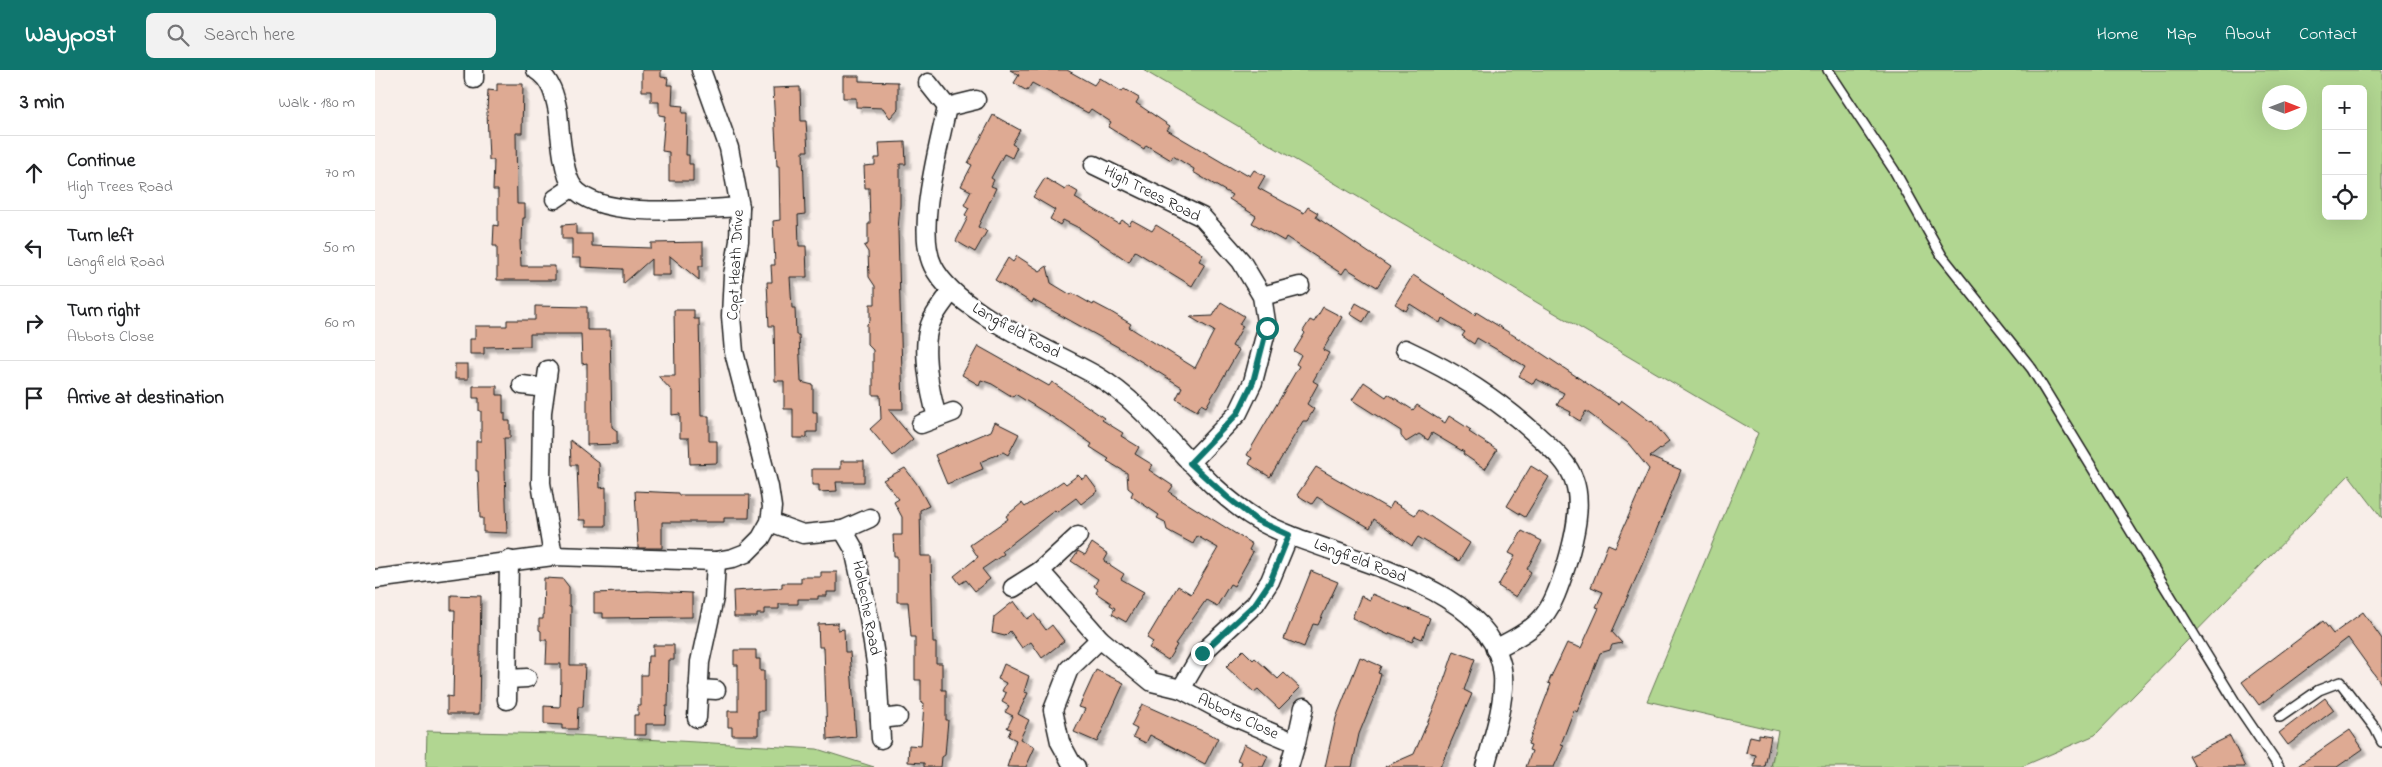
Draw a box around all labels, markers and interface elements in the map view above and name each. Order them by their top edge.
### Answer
search box [146,13,496,58]
text: Waypost [25,18,116,53]
icon: search [164,21,192,49]
text: Search here [204,22,295,49]
text: Home [2097,22,2138,48]
text: Map [2166,22,2197,48]
text: About [2225,22,2271,48]
text: Contact [2299,22,2357,48]
north arrow [2262,85,2307,130]
map controls [2322,85,2367,220]
button: + [2322,85,2367,130]
text: 3 min [20,88,64,118]
text: Walk · 180 m [278,91,355,115]
button: − [2322,130,2367,175]
text: Continue [67,148,135,175]
icon: ahead [20,159,48,187]
street label: High Trees Road [1099,159,1205,229]
text: 70 m [325,161,355,185]
text: High Trees Road [67,175,173,199]
button: locate [2322,175,2367,220]
street label: Copt Heath Drive [721,208,751,321]
text: Turn left [67,223,134,250]
icon: left [20,234,48,262]
text: 50 m [323,236,355,260]
text: Langfield Road [67,250,165,274]
street label: Langfield Road [967,297,1065,365]
text: Turn right [67,298,140,325]
icon: right [20,309,48,337]
text: 60 m [325,311,355,335]
route start [1256,317,1279,340]
text: Abbots Close [67,325,154,349]
icon: arrive [20,384,48,412]
text: Arrive at destination [67,385,224,412]
street label: Langfield Road [1310,532,1410,590]
street label: Holbeche Road [845,559,887,657]
route end [1191,642,1214,665]
street label: Abbots Close [1193,688,1283,747]

